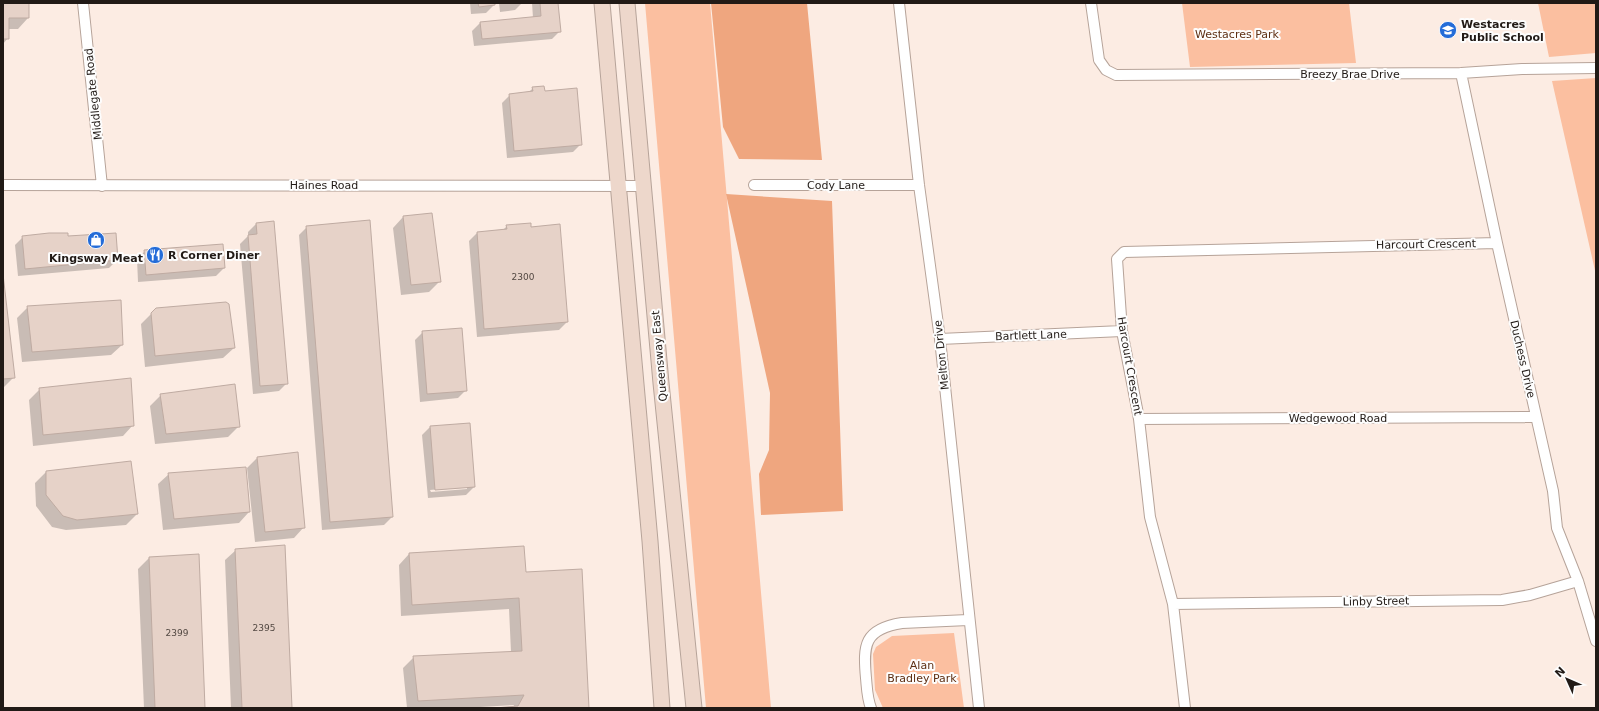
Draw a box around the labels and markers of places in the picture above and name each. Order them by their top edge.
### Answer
place label: Westacres Public School [1461,18,1544,44]
school or university icon: Westacres Public School [1438,20,1458,40]
shop icon: Kingsway Meat [86,230,106,250]
restaurant icon: R Corner Diner [145,245,165,265]
place label: R Corner Diner [168,249,260,262]
place label: Kingsway Meat [49,252,143,265]

